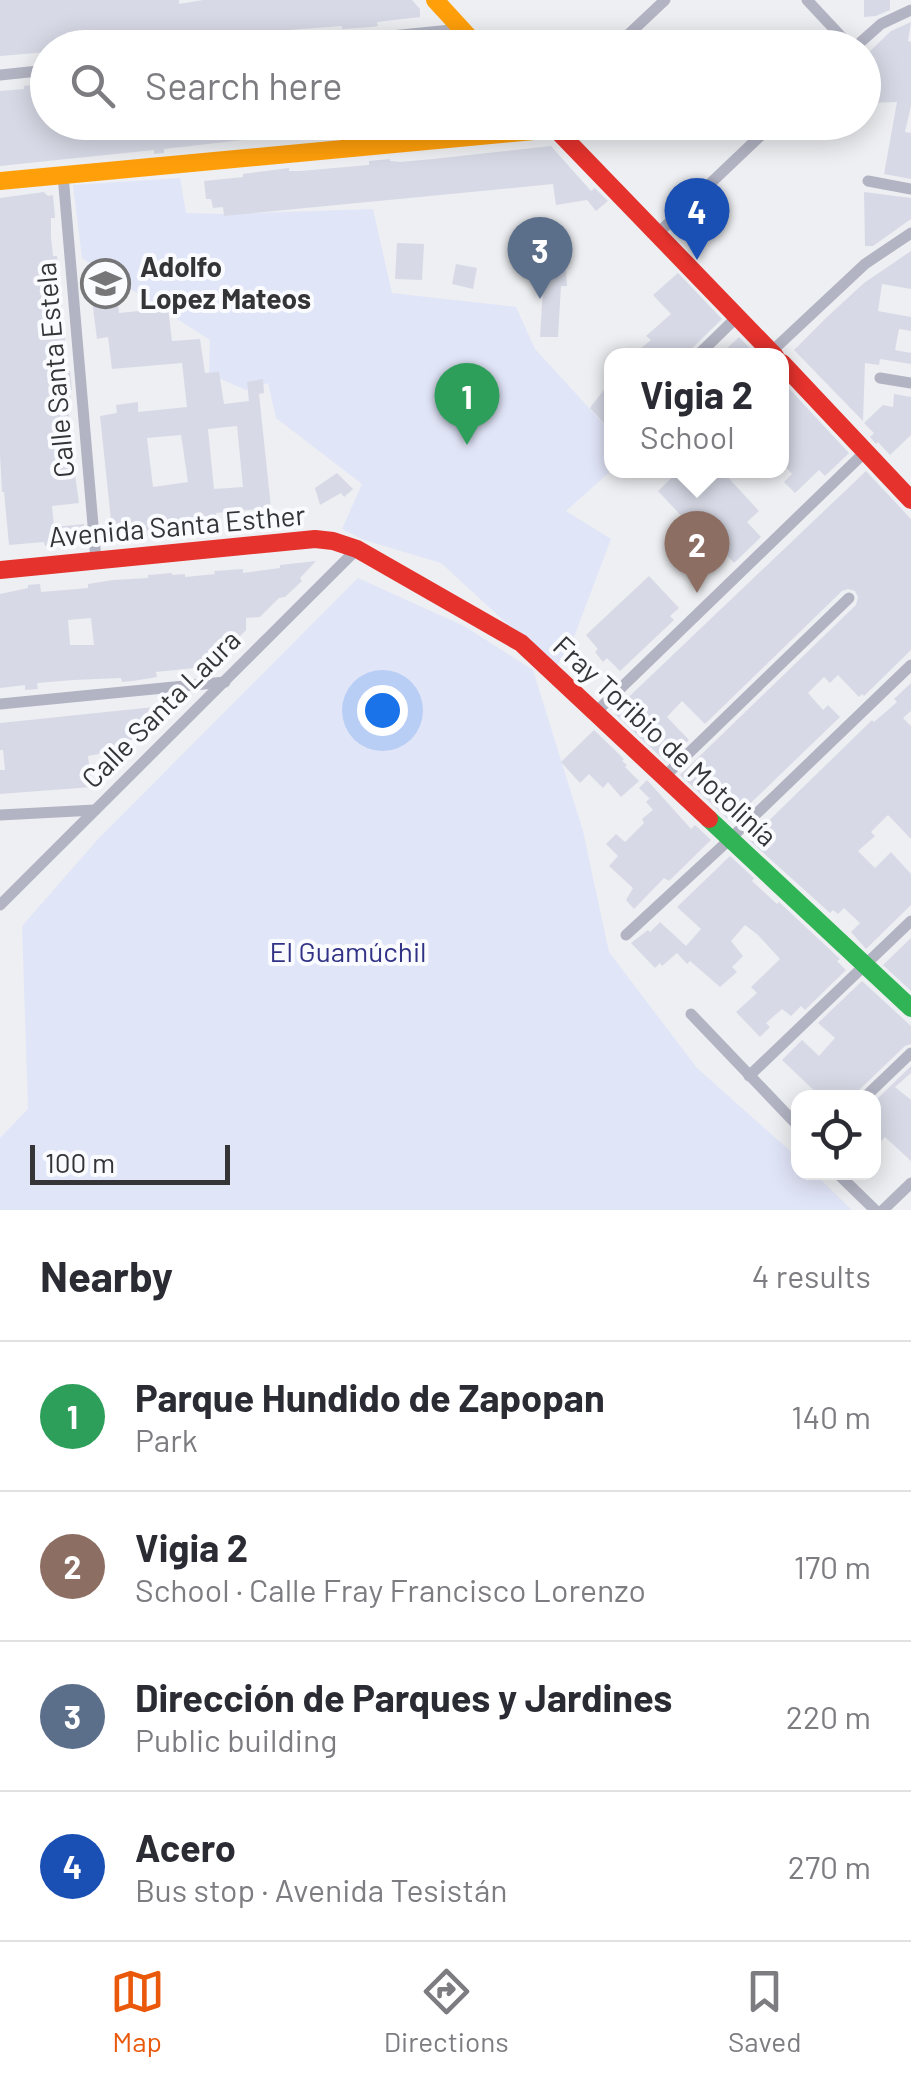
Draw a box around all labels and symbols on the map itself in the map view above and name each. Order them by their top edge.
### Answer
pin: 4 [664,178,730,260]
pin: 3 [508,216,572,299]
place label: Adolfo Lopez Mateos [140,249,311,315]
school or university icon: Adolfo Lopez Mateos [79,257,131,309]
street label: Calle Santa Estela [28,261,80,479]
pin: 1 [434,362,500,445]
street label: Avenida Santa Esther [47,497,307,553]
pin: 2 [664,510,730,593]
street label: Calle Santa Laura [74,622,247,795]
street label: Fray Toribio de Motolinía [547,628,784,853]
your location [357,685,408,736]
park label: El Guamúchil [270,934,426,968]
scale bar [30,1140,230,1184]

